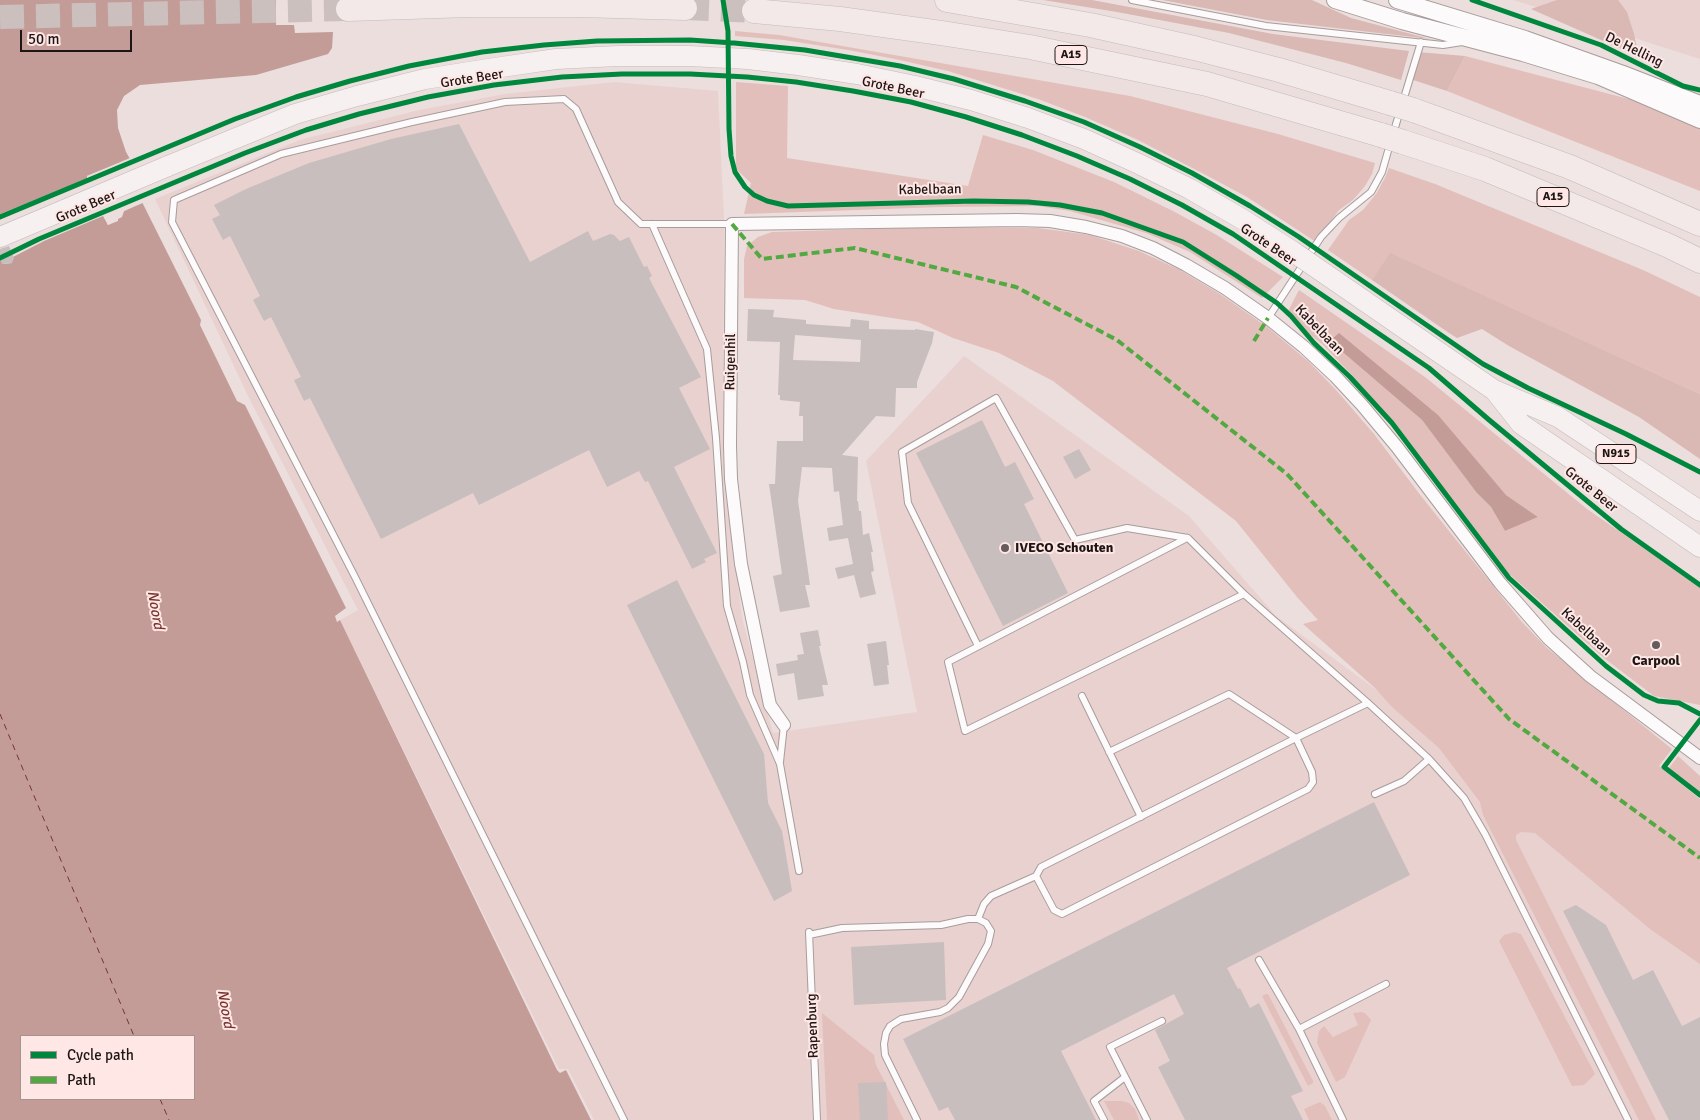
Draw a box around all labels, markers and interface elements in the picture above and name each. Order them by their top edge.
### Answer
scale bar [22,20,135,52]
street label: De Helling [1602,29,1666,71]
text: 50 m [28,30,59,48]
road number: A15 [1055,46,1087,64]
street label: Grote Beer [439,66,505,92]
street label: Grote Beer [860,73,926,103]
street label: Kabelbaan [898,181,962,199]
street label: Grote Beer [53,187,119,227]
road number: A15 [1537,188,1569,206]
street label: Grote Beer [1237,220,1299,270]
street label: Kabelbaan [1291,301,1347,359]
street label: Ruigenhil [722,333,740,391]
road number: N915 [1596,444,1636,464]
street label: Grote Beer [1561,463,1621,517]
place label: IVECO Schouten [1015,540,1113,556]
marker: IVECO Schouten [999,542,1011,554]
water label: Noord [143,589,167,631]
street label: Kabelbaan [1557,604,1615,660]
marker: Carpool [1650,639,1662,651]
place label: Carpool [1632,653,1680,669]
water label: Noord [213,988,237,1030]
street label: Rapenburg [803,993,823,1059]
legend [20,1035,195,1100]
text: Cycle path [67,1046,134,1064]
text: Path [67,1071,96,1089]

